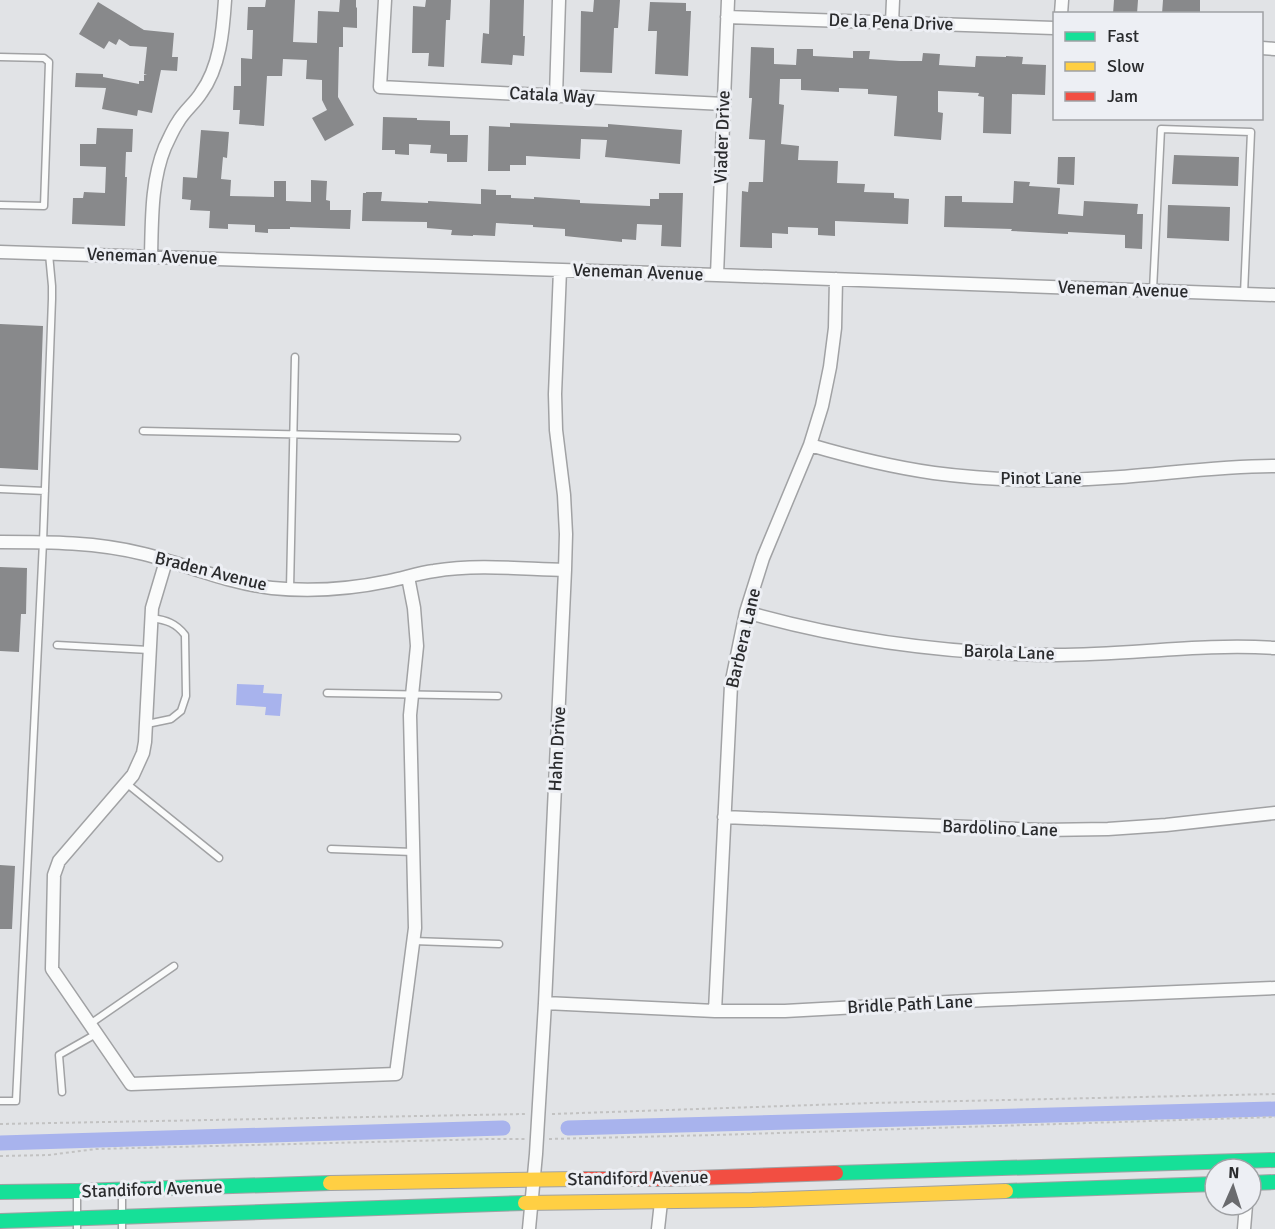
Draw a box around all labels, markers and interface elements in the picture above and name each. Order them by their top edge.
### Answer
street label: De la Pena Drive [828,9,954,35]
legend [1053,12,1263,120]
text: Fast [1107,25,1139,47]
text: Slow [1107,55,1144,77]
street label: Catala Way [509,82,596,108]
text: Jam [1107,85,1138,107]
street label: Viader Drive [709,90,735,184]
street label: Veneman Avenue [86,243,218,269]
street label: Veneman Avenue [572,259,704,285]
street label: Veneman Avenue [1057,276,1189,302]
street label: Pinot Lane [1000,467,1082,489]
street label: Braden Avenue [153,546,269,596]
street label: Barbera Lane [721,586,765,690]
street label: Barola Lane [963,639,1055,665]
street label: Hahn Drive [544,706,570,792]
street label: Bardolino Lane [942,815,1058,841]
street label: Bridle Path Lane [846,990,974,1018]
north arrow [1203,1157,1263,1217]
text: N [1228,1163,1240,1183]
street label: Standiford Avenue [567,1166,709,1190]
street label: Standiford Avenue [81,1176,223,1202]

